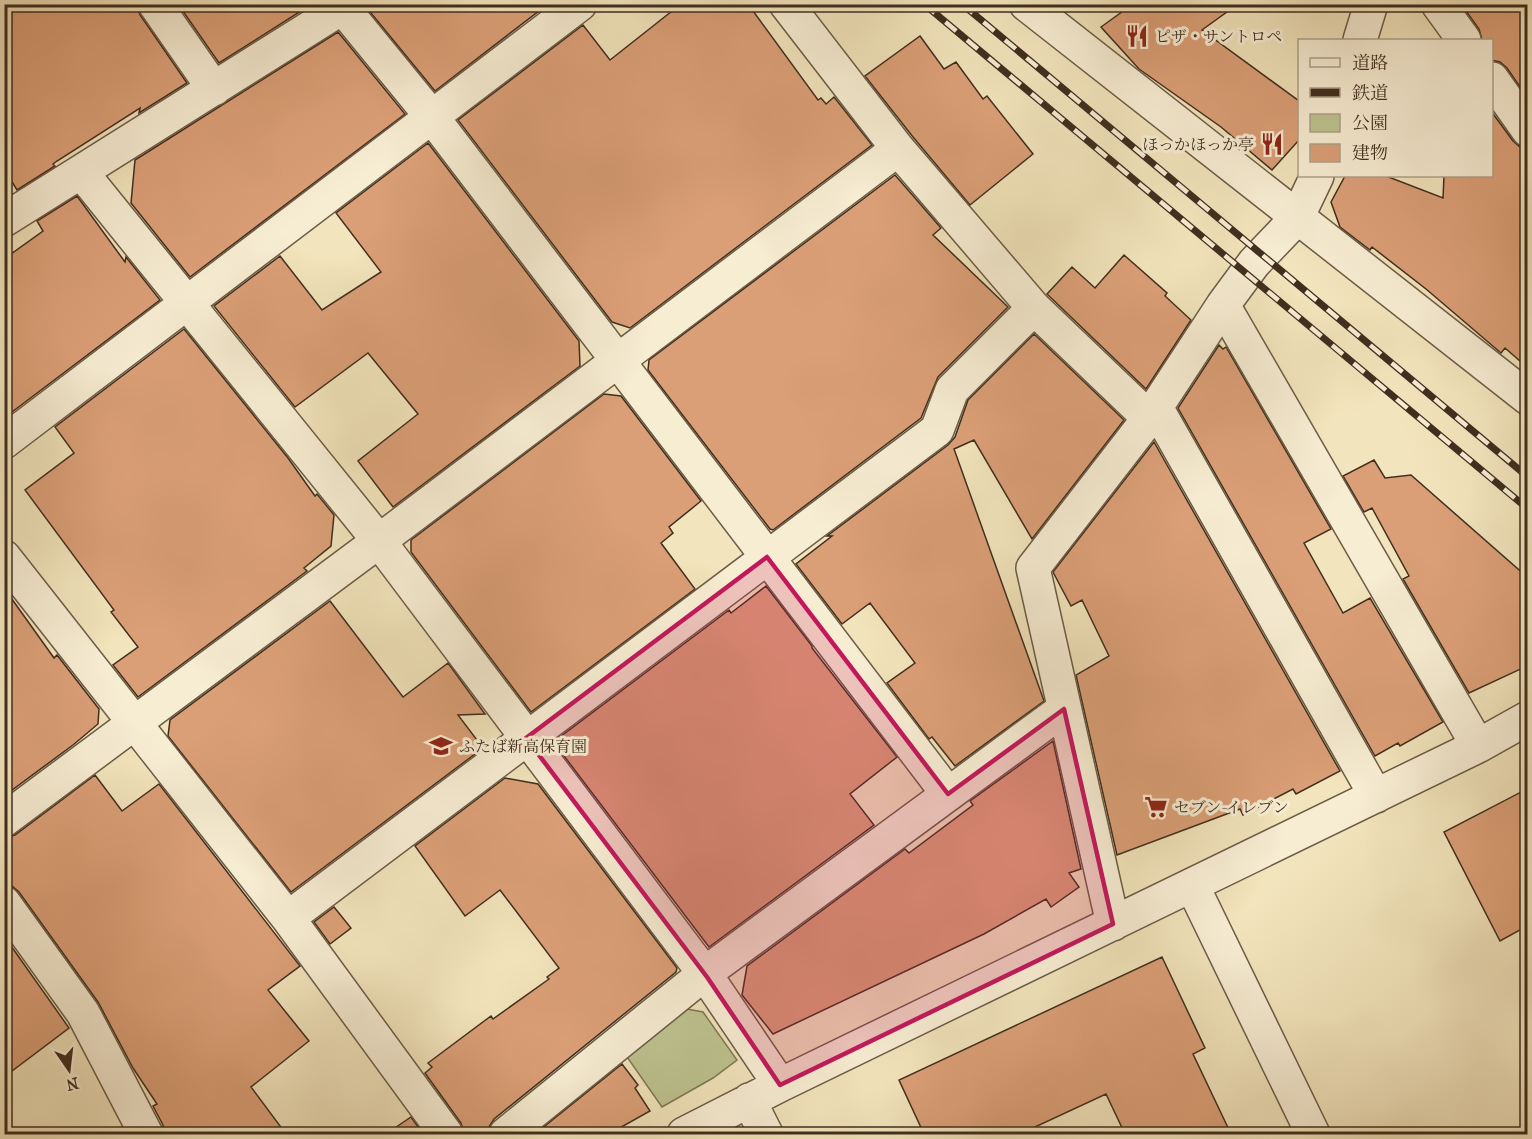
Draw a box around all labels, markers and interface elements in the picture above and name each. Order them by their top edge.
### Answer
restaurant icon: ピザ・サントロペ [1124,23,1150,49]
place label: ピザ・サントロペ [1155,27,1282,46]
legend [1298,39,1493,177]
text: 道路 [1352,53,1388,74]
text: 鉄道 [1352,83,1388,104]
text: 公園 [1352,113,1388,134]
restaurant icon: ほっかほっか亭 [1259,131,1285,157]
place label: ほっかほっか亭 [1142,135,1254,154]
text: 建物 [1352,143,1388,164]
school or university icon: ふたば新高保育園 [428,733,454,759]
place label: ふたば新高保育園 [459,737,587,756]
supermarket icon: セブン-イレブン [1143,794,1169,820]
place label: セブン-イレブン [1174,798,1289,817]
north arrow [39,1040,99,1100]
text: N [63,1073,81,1095]

